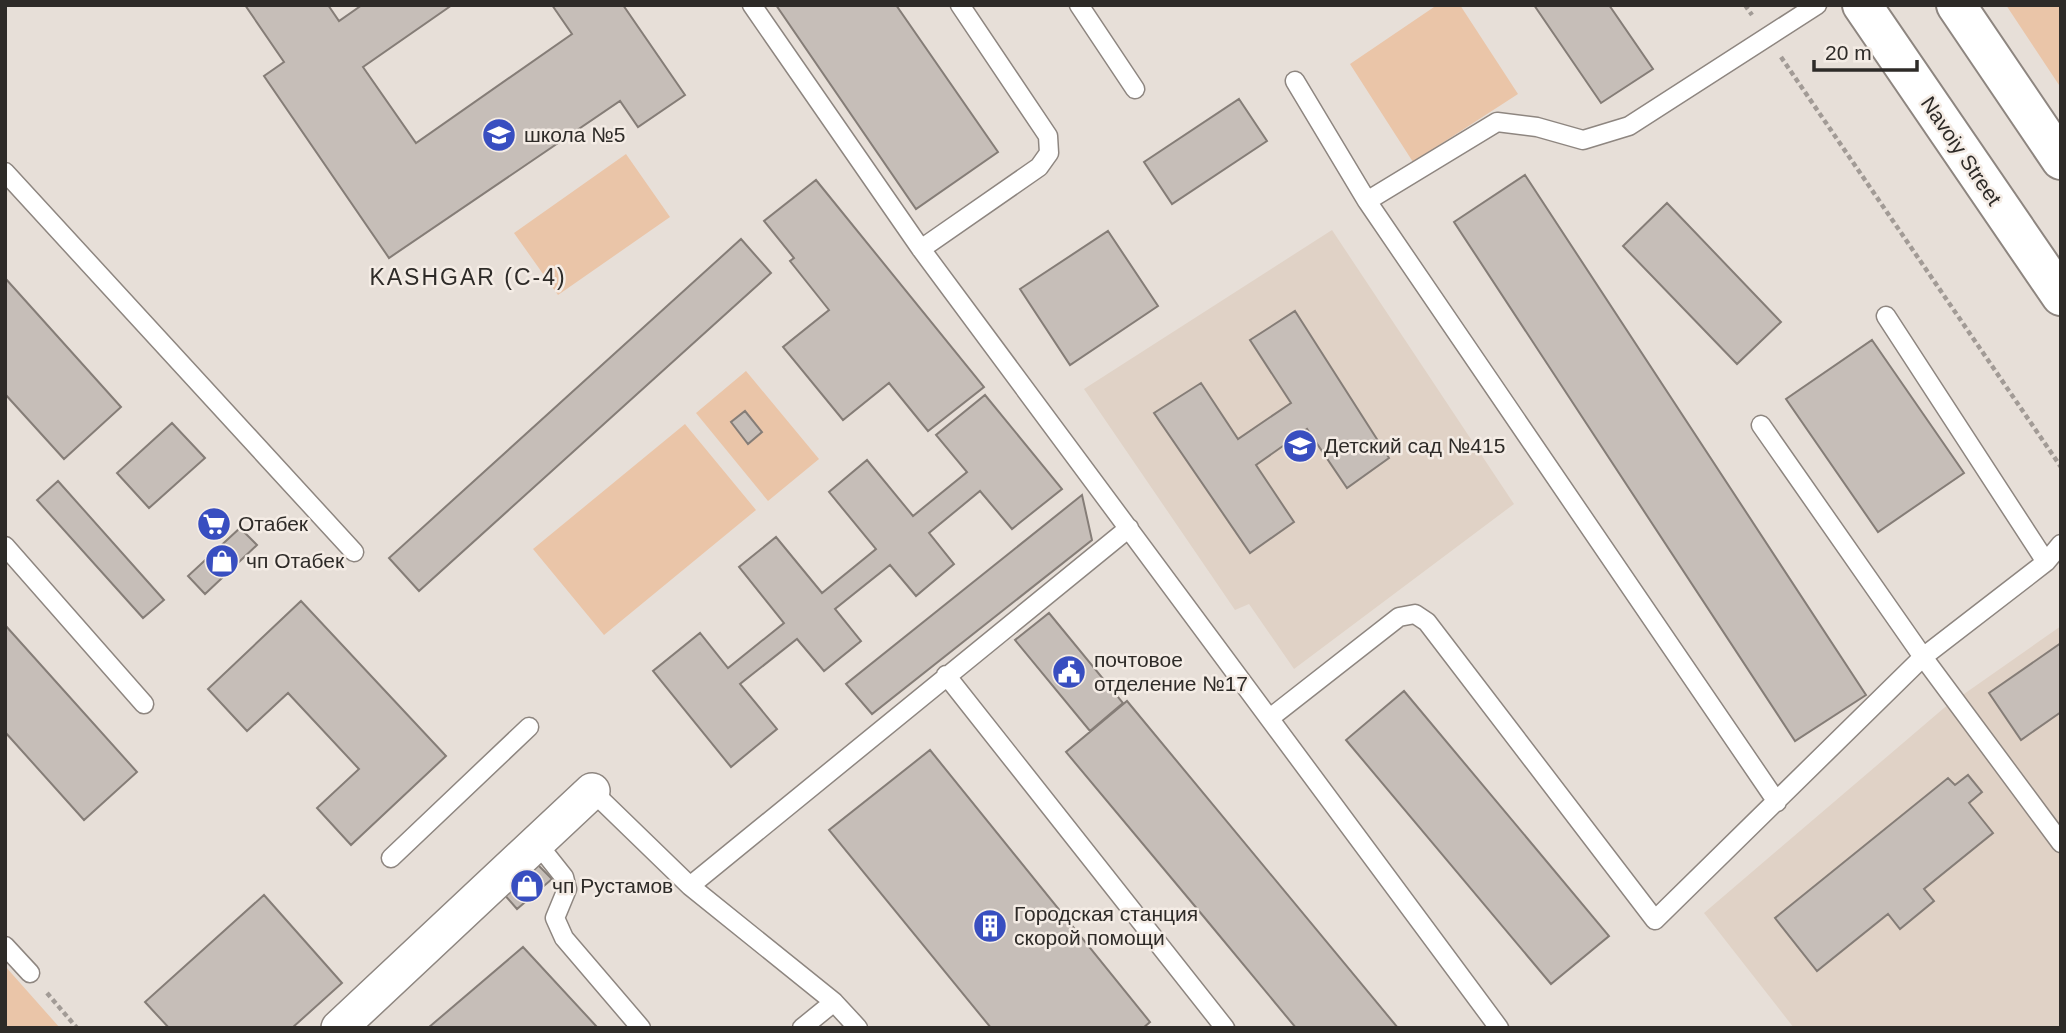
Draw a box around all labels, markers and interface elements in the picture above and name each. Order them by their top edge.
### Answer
scale bar [1814,28,1917,72]
text: 20 m [1825,41,1872,64]
street label: Navoiy Street [1917,92,2006,210]
school or university icon: школа №5 [480,116,518,154]
place label: школа №5 [524,123,625,146]
district label: KASHGAR (C-4) [369,264,567,290]
school or university icon: Детский сад №415 [1281,427,1319,465]
place label: Детский сад №415 [1324,434,1505,457]
supermarket icon: Отабек [195,505,233,543]
place label: Отабек [238,512,309,535]
shop icon: чп Отабек [203,542,241,580]
place label: чп Отабек [246,549,345,572]
place label: почтовое отделение №17 [1094,648,1248,695]
public building icon: почтовое отделение №17 [1050,653,1088,691]
shop icon: чп Рустамов [508,867,546,905]
place label: чп Рустамов [552,874,673,897]
place label: Городская станция скорой помощи [1014,902,1198,949]
building icon: Городская станция скорой помощи [971,907,1009,945]

